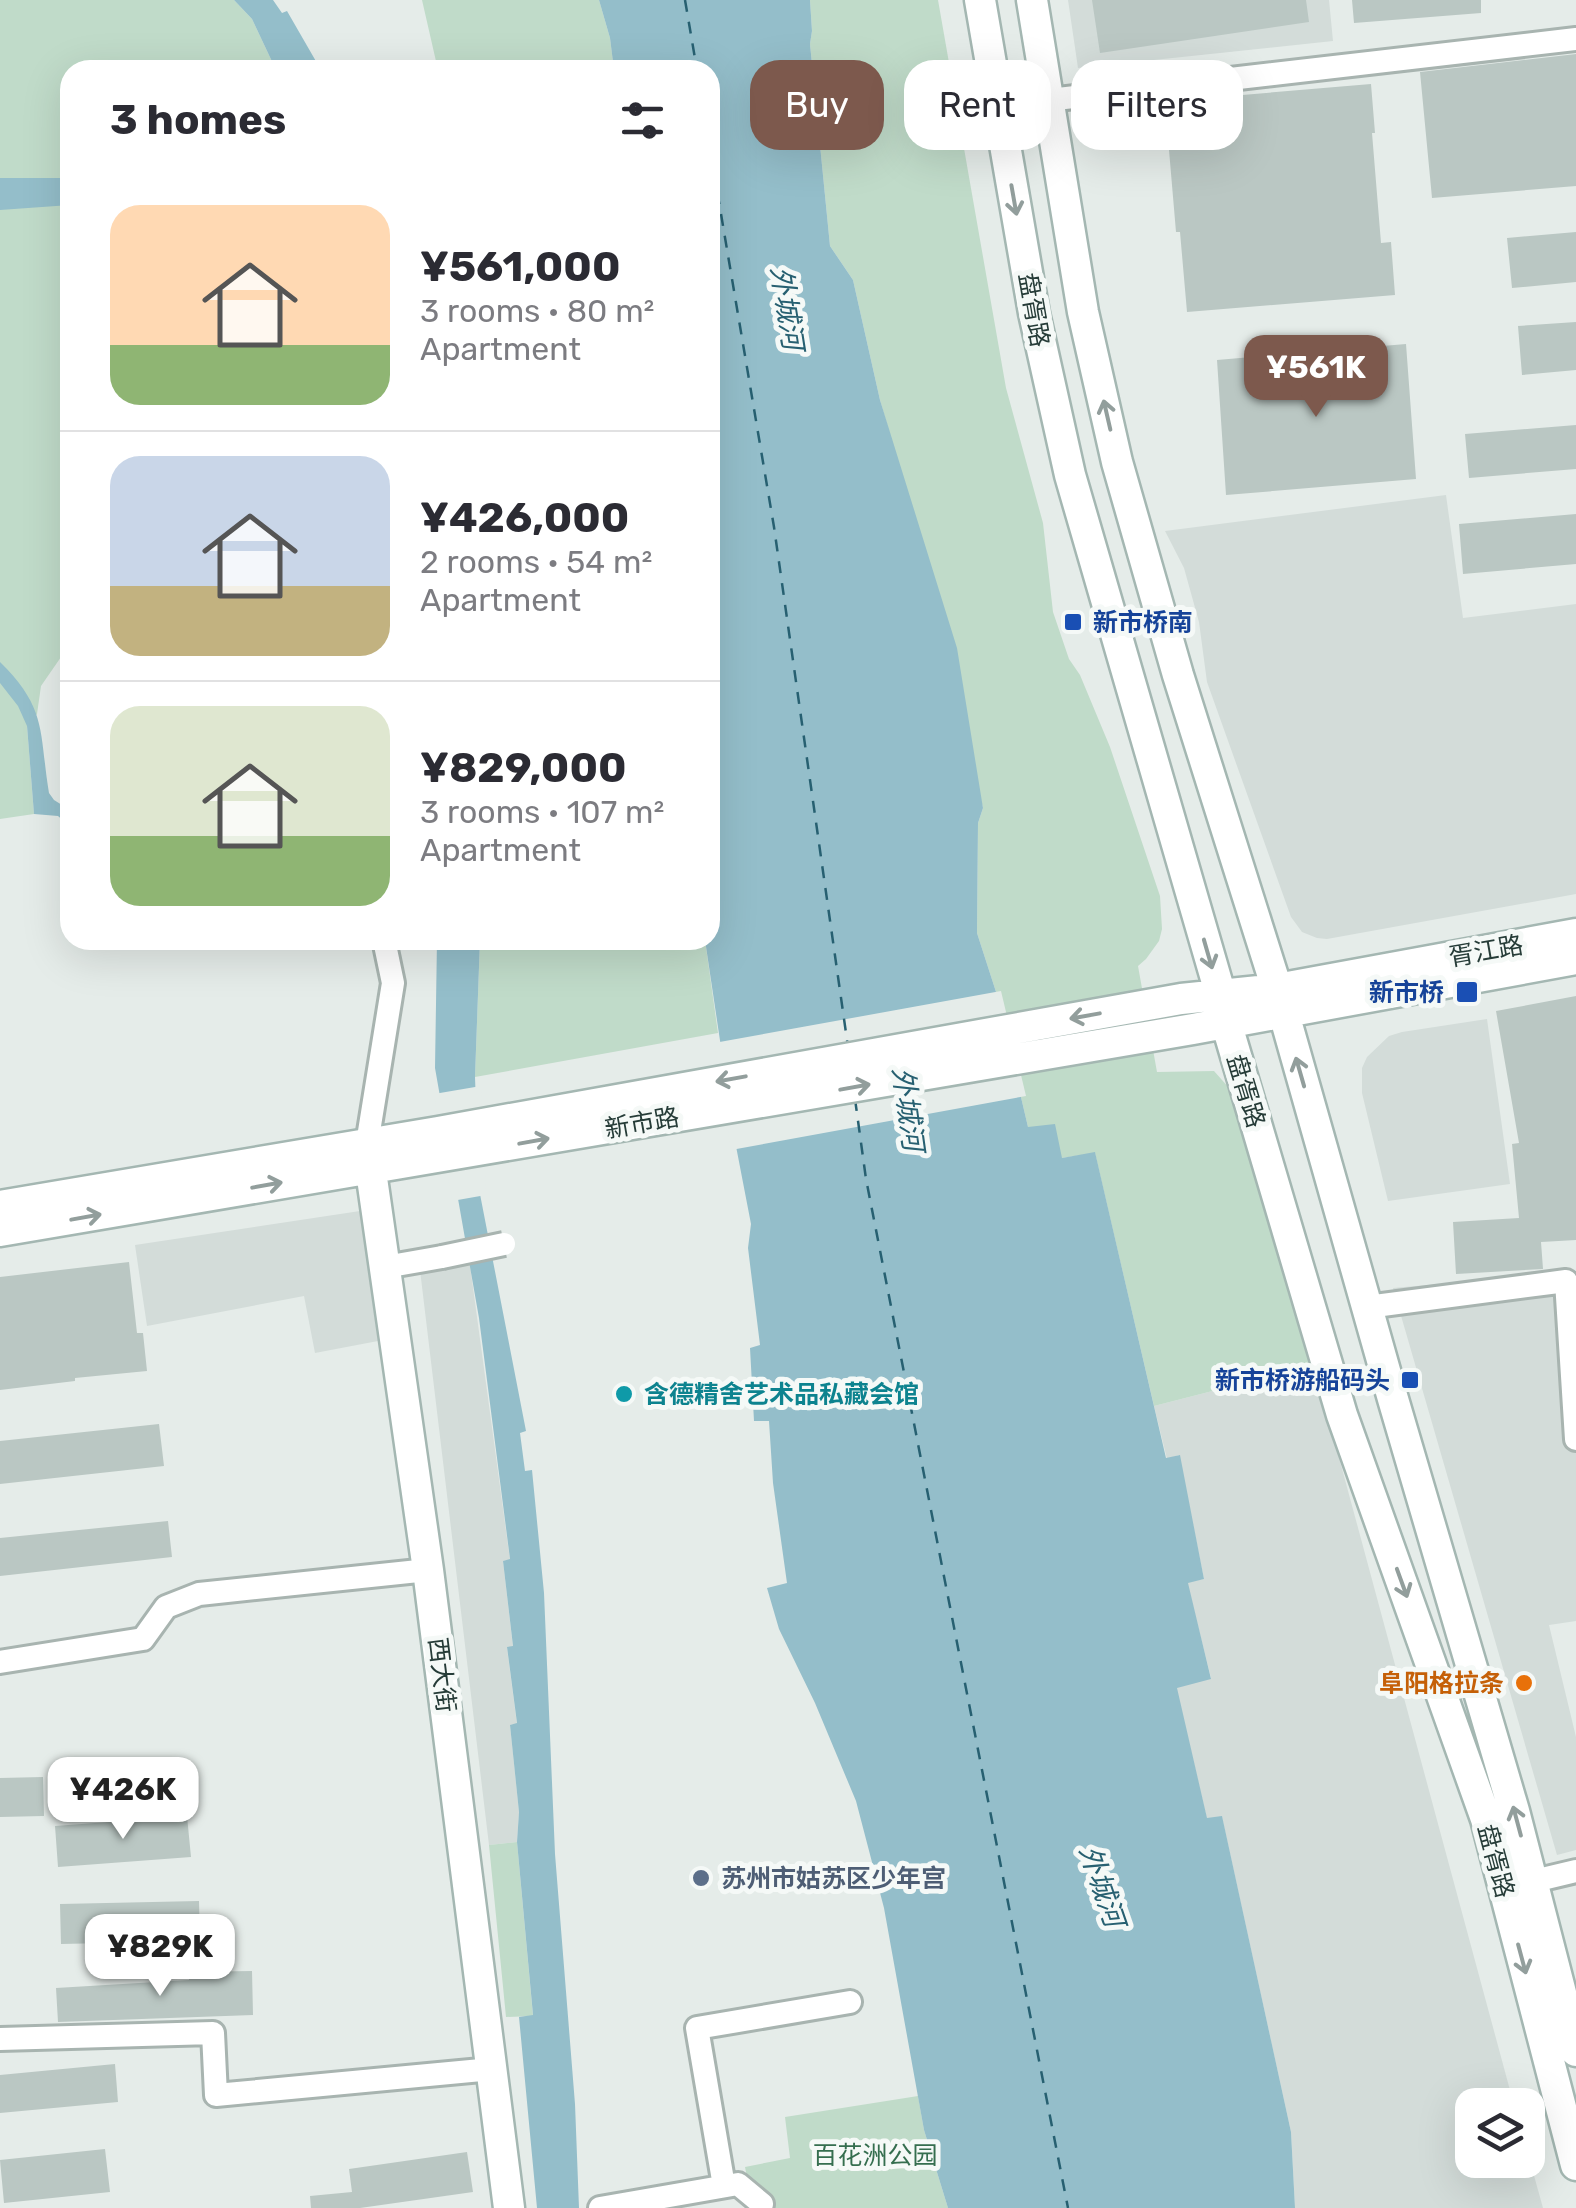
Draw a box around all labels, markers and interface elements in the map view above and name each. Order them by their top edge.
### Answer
chip: Buy [750,60,884,150]
chip: Rent [904,60,1051,150]
chip: Filters [1071,60,1243,150]
icon: filters [615,93,670,148]
text: 3 homes [110,95,286,145]
one-way arrow [1005,183,1024,215]
text: ¥561,000 [420,242,620,292]
icon: home [190,245,310,365]
water label: 外城河 [764,264,811,357]
street label: 盘胥路 [1013,271,1055,349]
text: 3 rooms · 80 m² [420,292,655,330]
text: Apartment [420,330,581,368]
pin: ¥561K [1246,335,1386,420]
text: ¥561K [1266,348,1366,386]
one-way arrow [1096,400,1115,432]
text: ¥426,000 [420,493,629,543]
icon: home [190,496,310,616]
text: 2 rooms · 54 m² [420,543,652,581]
text: Apartment [420,581,581,619]
place label: 新市桥南 [1093,608,1193,637]
marker: 新市桥南 [1062,611,1084,633]
text: ¥829,000 [420,743,627,793]
icon: home [190,746,310,866]
text: 3 rooms · 107 m² [420,793,664,831]
text: Apartment [420,831,581,869]
street label: 胥江路 [1447,930,1525,972]
one-way arrow [1200,938,1218,970]
place label: 新市桥 [1369,978,1444,1007]
marker: 新市桥 [1454,979,1480,1005]
one-way arrow [1070,1007,1102,1026]
street label: 盘胥路 [1221,1051,1271,1131]
one-way arrow [1290,1056,1309,1088]
water label: 外城河 [886,1065,931,1158]
one-way arrow [715,1070,748,1089]
one-way arrow [838,1077,871,1096]
street label: 新市路 [603,1102,681,1144]
one-way arrow [518,1131,550,1150]
one-way arrow [250,1175,283,1194]
one-way arrow [69,1207,101,1226]
place label: 新市桥游船码头 [1215,1366,1390,1395]
marker: 新市桥游船码头 [1399,1369,1421,1391]
place label: 含德精舍艺术品私藏会馆 [644,1380,919,1409]
marker: 含德精舍艺术品私藏会馆 [613,1383,635,1405]
one-way arrow [1394,1566,1412,1597]
street label: 西大街 [423,1636,461,1714]
place label: 阜阳格拉条 [1379,1669,1504,1698]
marker: 阜阳格拉条 [1513,1672,1535,1694]
pin: ¥426K [53,1757,193,1842]
text: ¥426K [70,1770,176,1808]
one-way arrow [1506,1806,1525,1837]
street label: 盘胥路 [1472,1821,1520,1901]
water label: 外城河 [1073,1841,1133,1936]
place label: 苏州市姑苏区少年宫 [721,1864,946,1893]
marker: 苏州市姑苏区少年宫 [690,1867,712,1889]
pin: ¥829K [90,1914,230,1999]
text: ¥829K [107,1927,213,1965]
one-way arrow [1514,1943,1533,1974]
map controls [1455,2088,1545,2178]
button: layers [1455,2088,1545,2178]
park label: 百花洲公园 [812,2141,938,2170]

